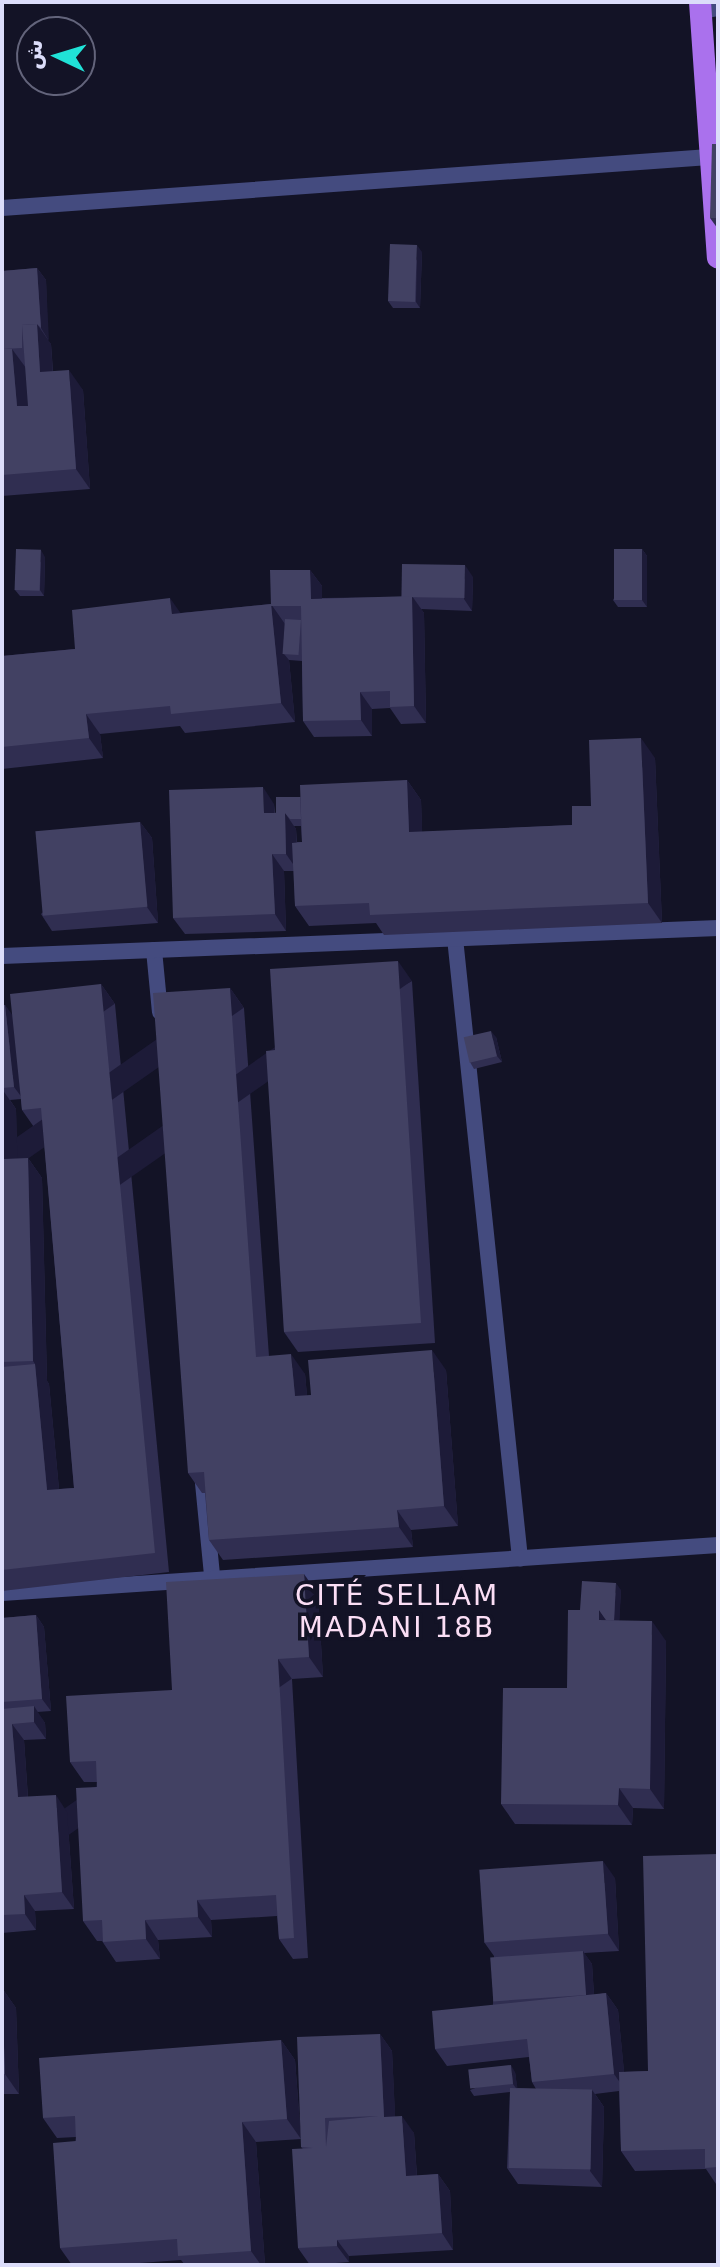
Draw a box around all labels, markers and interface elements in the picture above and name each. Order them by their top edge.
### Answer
north arrow [16,16,96,96]
text: ش [20,38,47,70]
district label: CITÉ SELLAM MADANI 18B [295,1579,499,1645]

